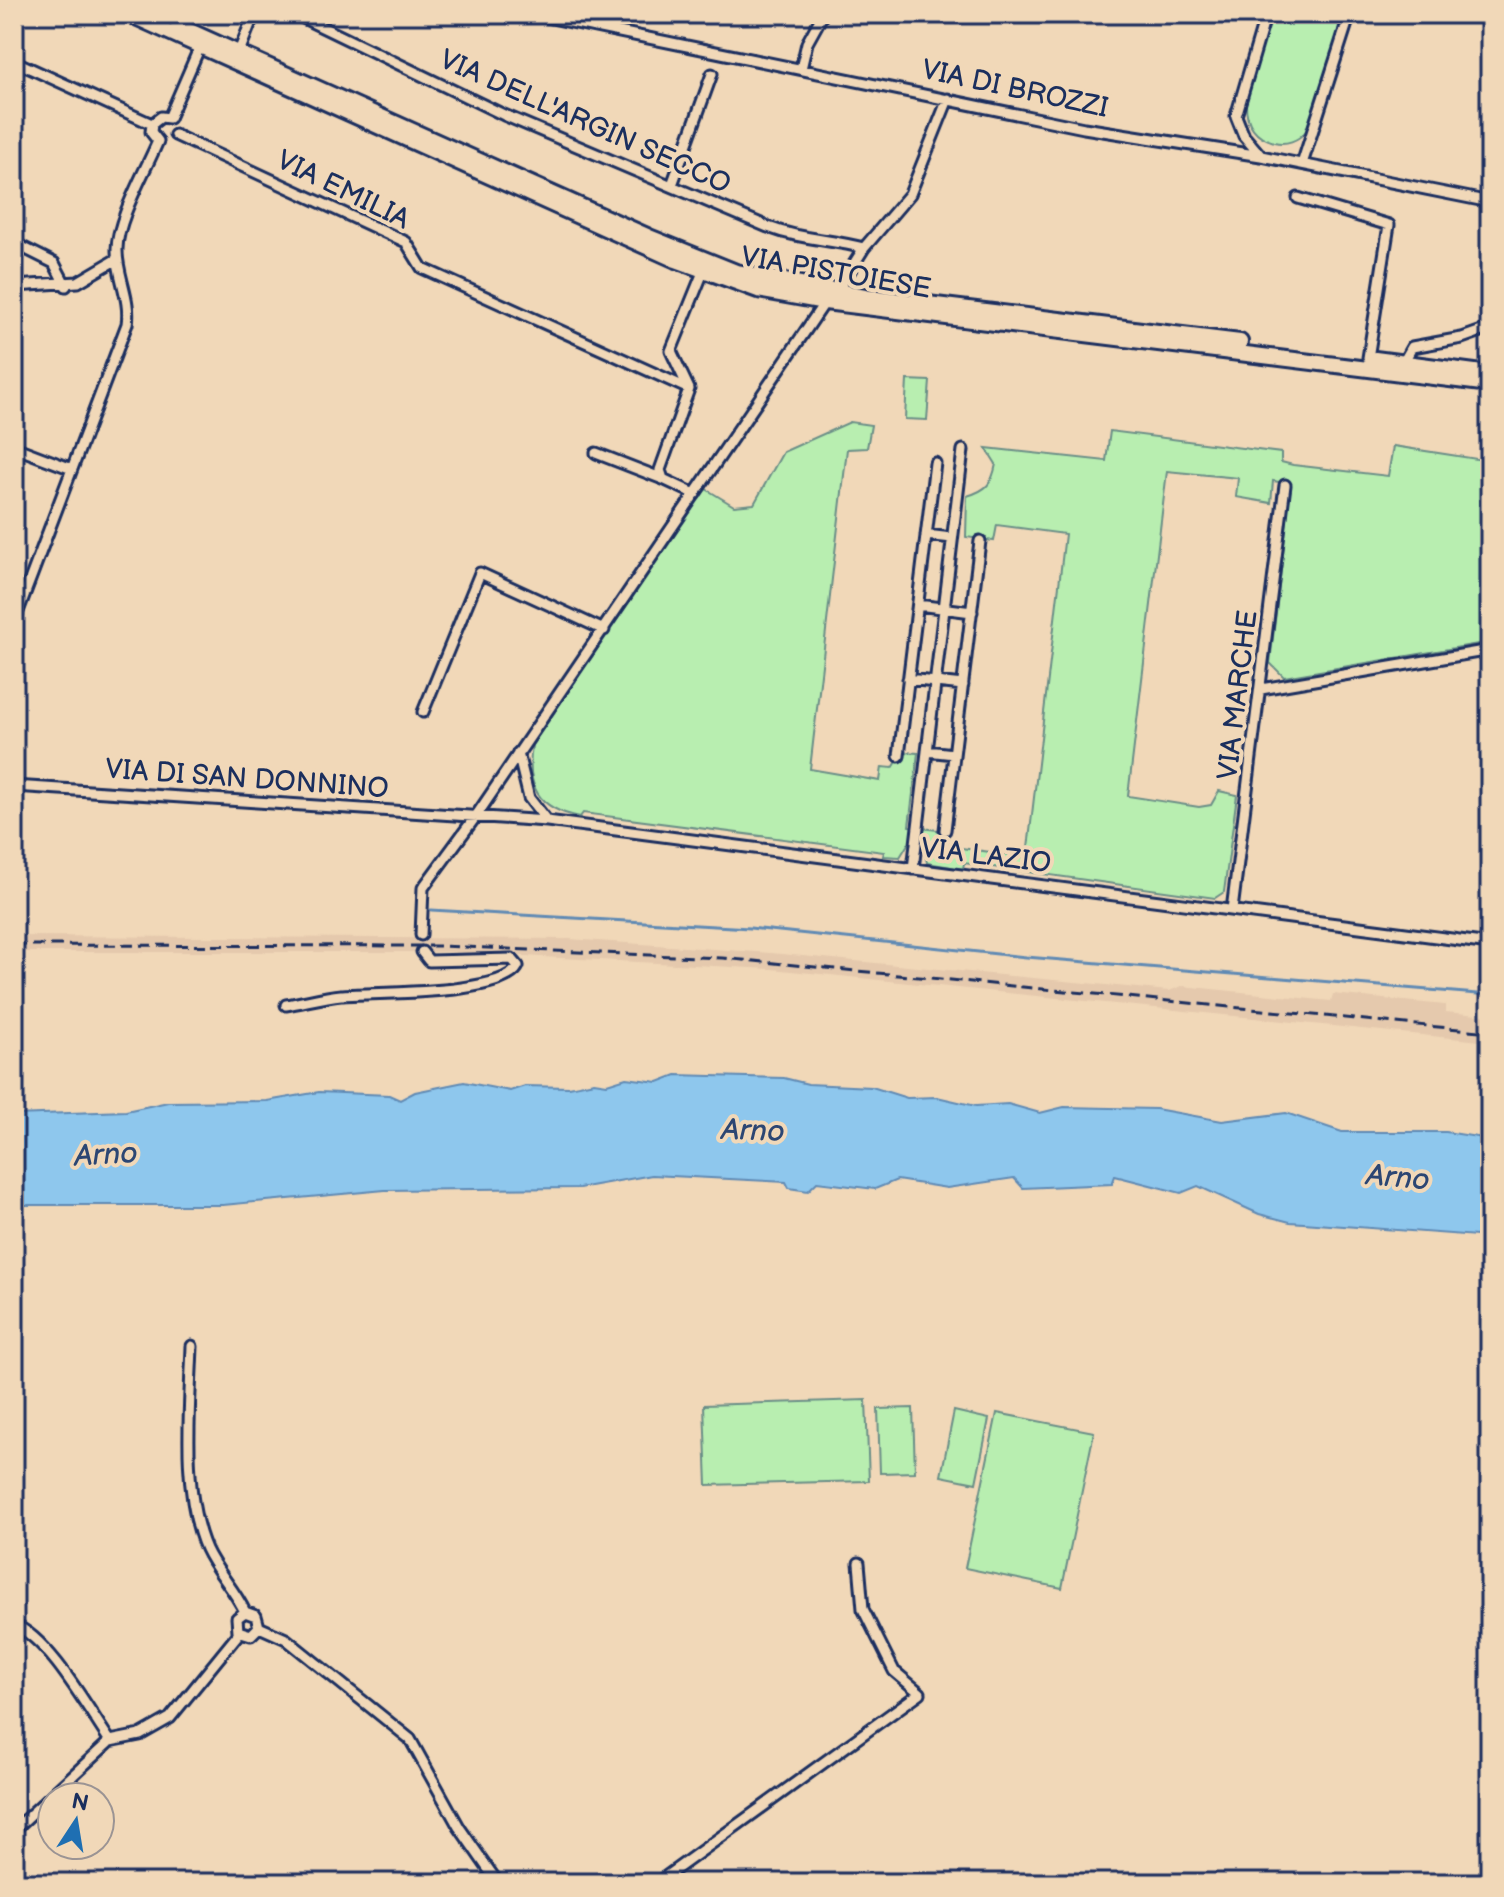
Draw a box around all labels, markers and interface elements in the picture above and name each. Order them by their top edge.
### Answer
street label: VIA DELL'ARGIN SECCO [434,43,736,201]
street label: VIA DI BROZZI [919,53,1111,125]
street label: VIA EMILIA [271,144,416,237]
street label: VIA PISTOIESE [738,240,934,306]
street label: VIA MARCHE [1211,608,1265,782]
street label: VIA DI SAN DONNINO [104,753,390,805]
street label: VIA LAZIO [919,832,1053,880]
water label: Arno [719,1112,785,1150]
water label: Arno [71,1135,139,1175]
water label: Arno [1363,1157,1431,1199]
north arrow [36,1781,116,1861]
text: N [69,1788,91,1818]

